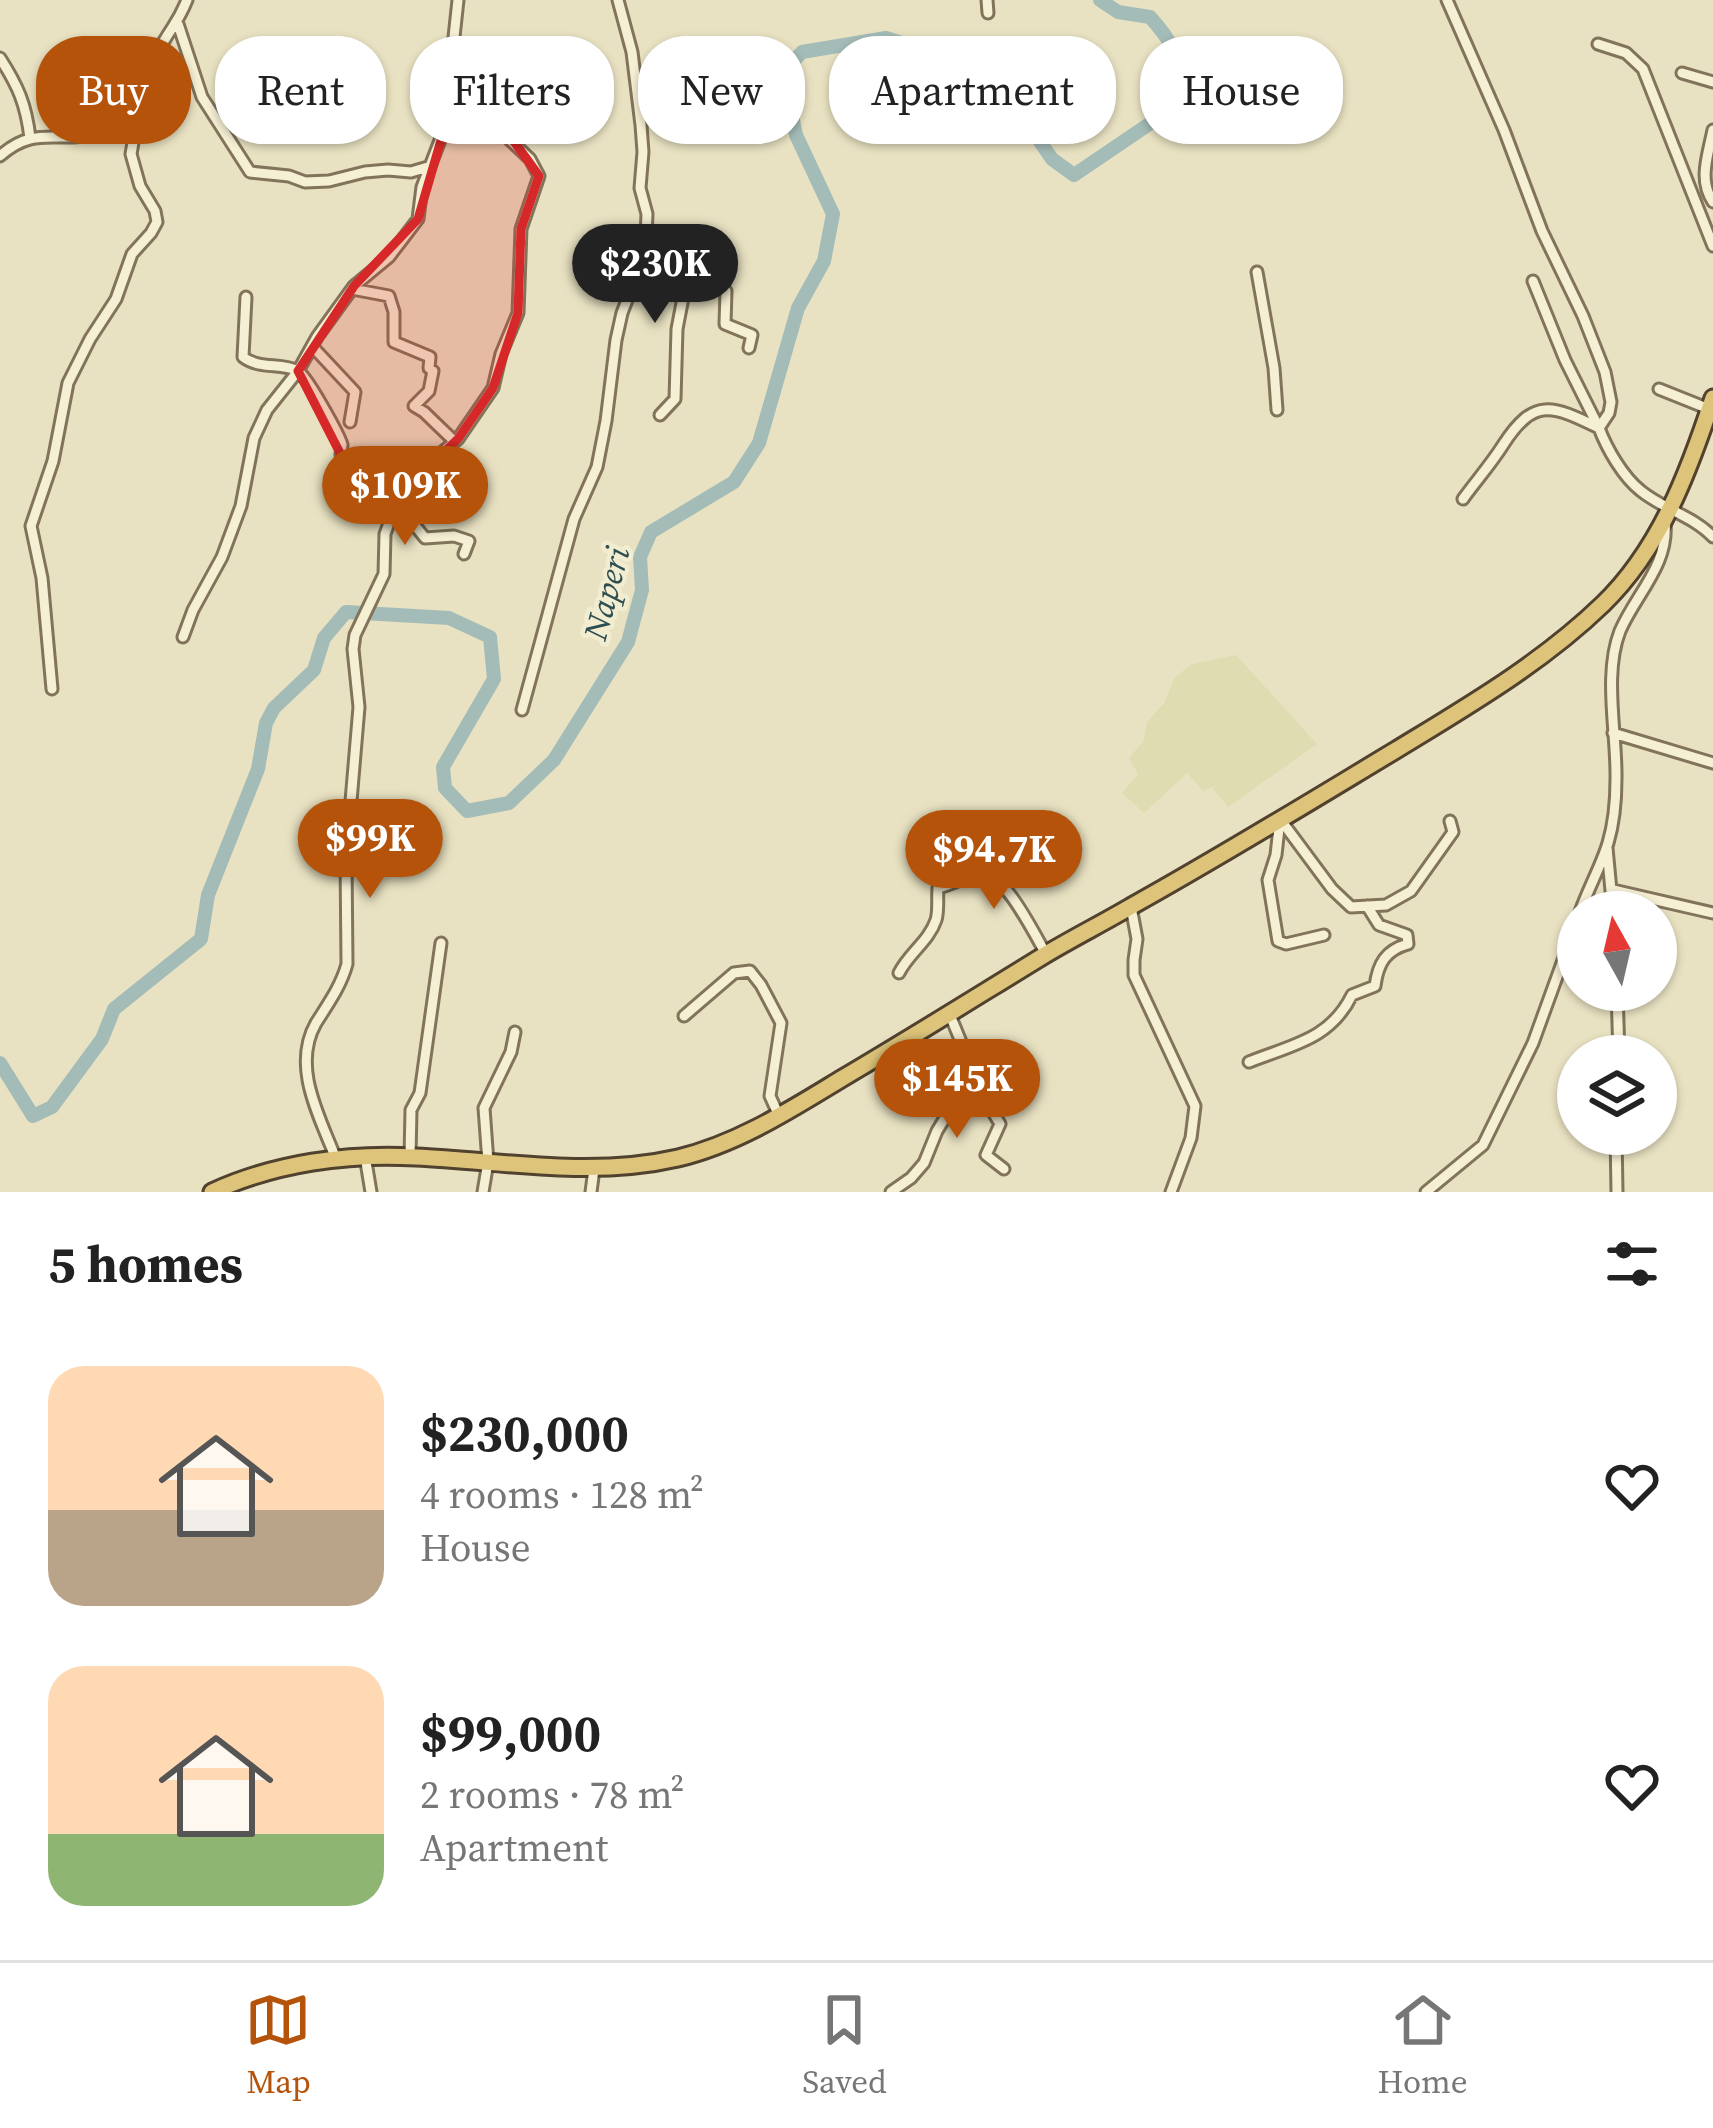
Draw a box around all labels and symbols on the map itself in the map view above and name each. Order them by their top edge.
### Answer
pin: $230K [571,224,739,326]
pin: $109K [321,446,489,548]
water label: Naperi [572,542,640,646]
pin: $99K [299,799,441,901]
pin: $94.7K [896,810,1092,912]
north arrow [1557,891,1677,1011]
pin: $145K [873,1039,1041,1141]

